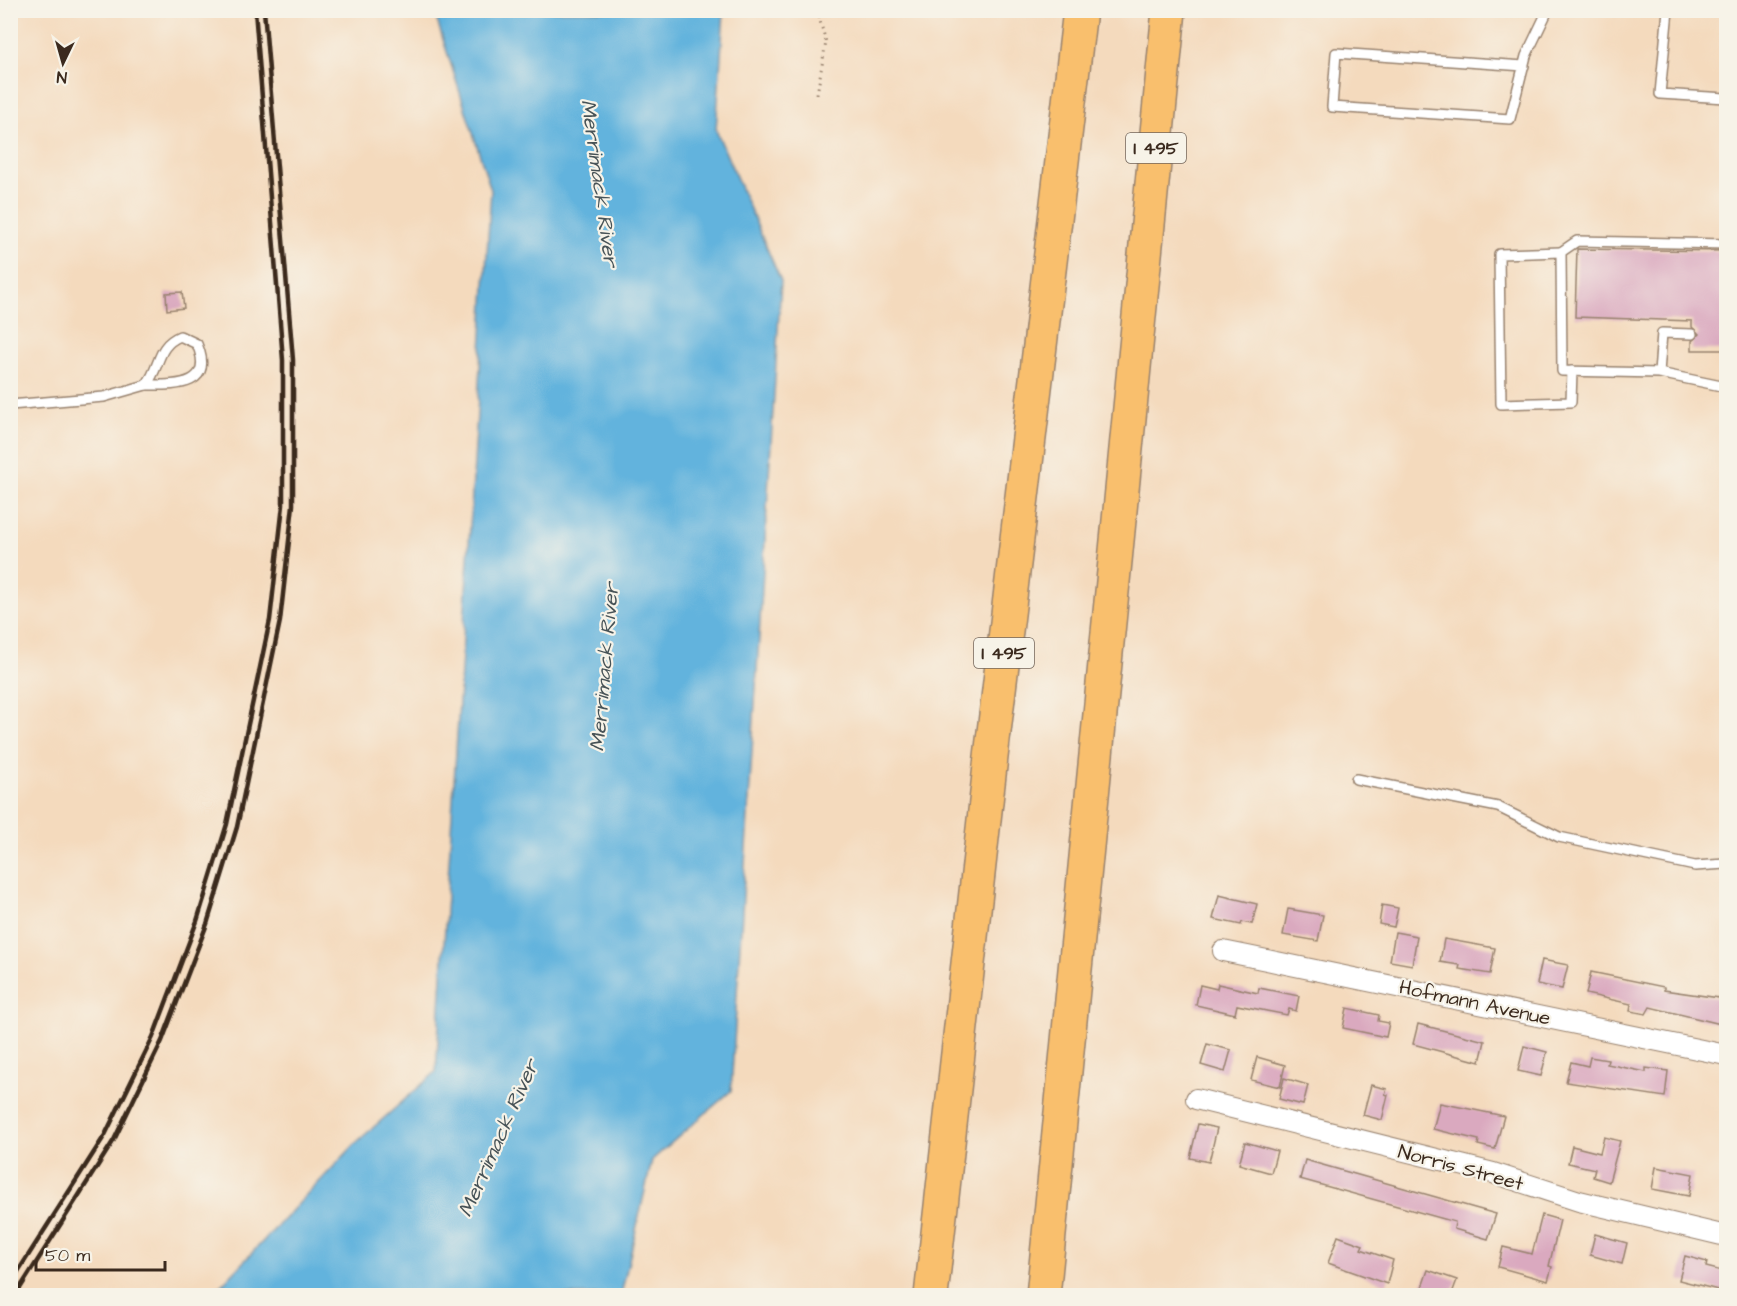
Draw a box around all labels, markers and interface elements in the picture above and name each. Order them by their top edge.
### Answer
north arrow [33,33,93,93]
text: N [56,66,68,88]
water label: Merrimack River [573,98,626,271]
road number: I 495 [1126,133,1186,163]
water label: Merrimack River [583,579,627,752]
road number: I 495 [974,638,1034,668]
street label: Hofmann Avenue [1397,973,1553,1033]
water label: Merrimack River [451,1053,547,1221]
street label: Norris Street [1395,1138,1526,1198]
scale bar [36,1234,165,1272]
text: 50 m [45,1243,90,1268]

